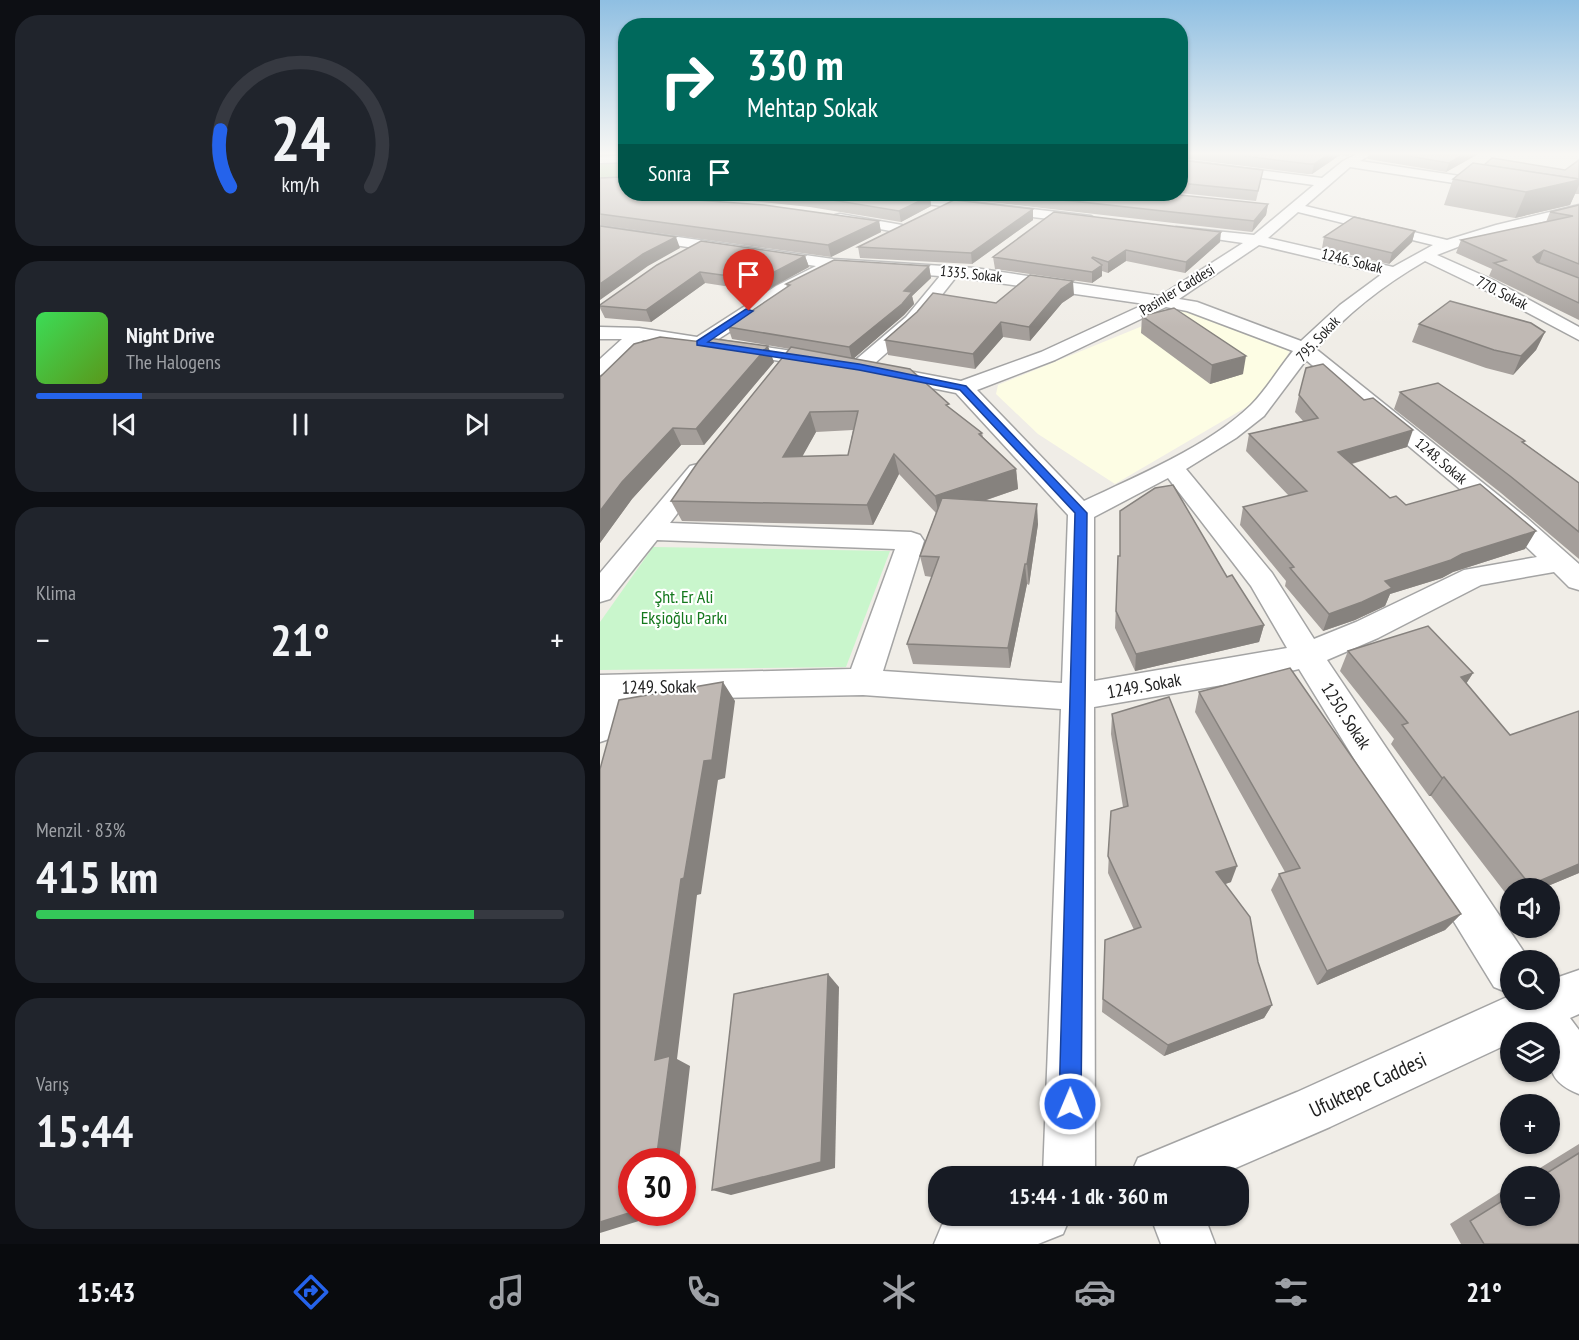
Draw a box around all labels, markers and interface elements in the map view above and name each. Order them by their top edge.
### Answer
text: 330 m [747,37,844,92]
icon: right [648,42,726,120]
text: Mehtap Sokak [747,90,878,124]
text: 24 [270,98,330,179]
icon: arrive [703,156,736,189]
text: Sonra [648,159,691,187]
text: km/h [281,171,319,199]
street label: 1246. Sokak [1320,244,1385,277]
pin [723,249,774,311]
icon: arrive [732,258,765,291]
street label: Pasinler Caddesi [1136,260,1218,319]
street label: 1335. Sokak [939,261,1003,286]
street label: 770. Sokak [1473,271,1531,314]
street label: 795. Sokak [1292,312,1344,365]
text: Night Drive [126,321,215,349]
text: The Halogens [126,349,221,375]
icon: previous [108,408,141,441]
icon: pause [284,408,317,441]
icon: next [460,408,493,441]
street label: 1248. Sokak [1411,433,1471,488]
text: Klima [36,580,76,606]
park label: Şht. Er Ali Ekşioğlu Parkı [641,585,727,629]
text: 21° [270,610,330,668]
text: − [36,618,50,661]
text: + [550,618,564,661]
street label: 1249. Sokak [1105,668,1183,703]
street label: 1249. Sokak [621,674,697,699]
street label: 1250. Sokak [1316,678,1376,753]
text: Menzil · 83% [36,817,125,843]
text: 415 km [36,847,158,905]
map controls [1500,878,1560,1226]
button: sound [1500,878,1560,938]
button: search [1500,950,1560,1010]
button: layers [1500,1022,1560,1082]
street label: Ufuktepe Caddesi [1305,1046,1431,1123]
text: Varış [36,1071,69,1097]
position arrow [1038,1072,1102,1136]
button: + [1500,1094,1560,1154]
text: 15:44 [36,1101,133,1159]
speed limit sign: 30 [618,1148,696,1226]
button: − [1500,1166,1560,1226]
text: 15:44 · 1 dk · 360 m [1009,1182,1168,1210]
icon: directions [290,1271,332,1313]
icon: music [486,1271,528,1313]
icon: phone [682,1271,724,1313]
icon: climate [878,1271,920,1313]
icon: car [1074,1271,1116,1313]
icon: filters [1270,1271,1312,1313]
text: 15:43 [77,1275,135,1309]
text: 21° [1466,1275,1502,1309]

